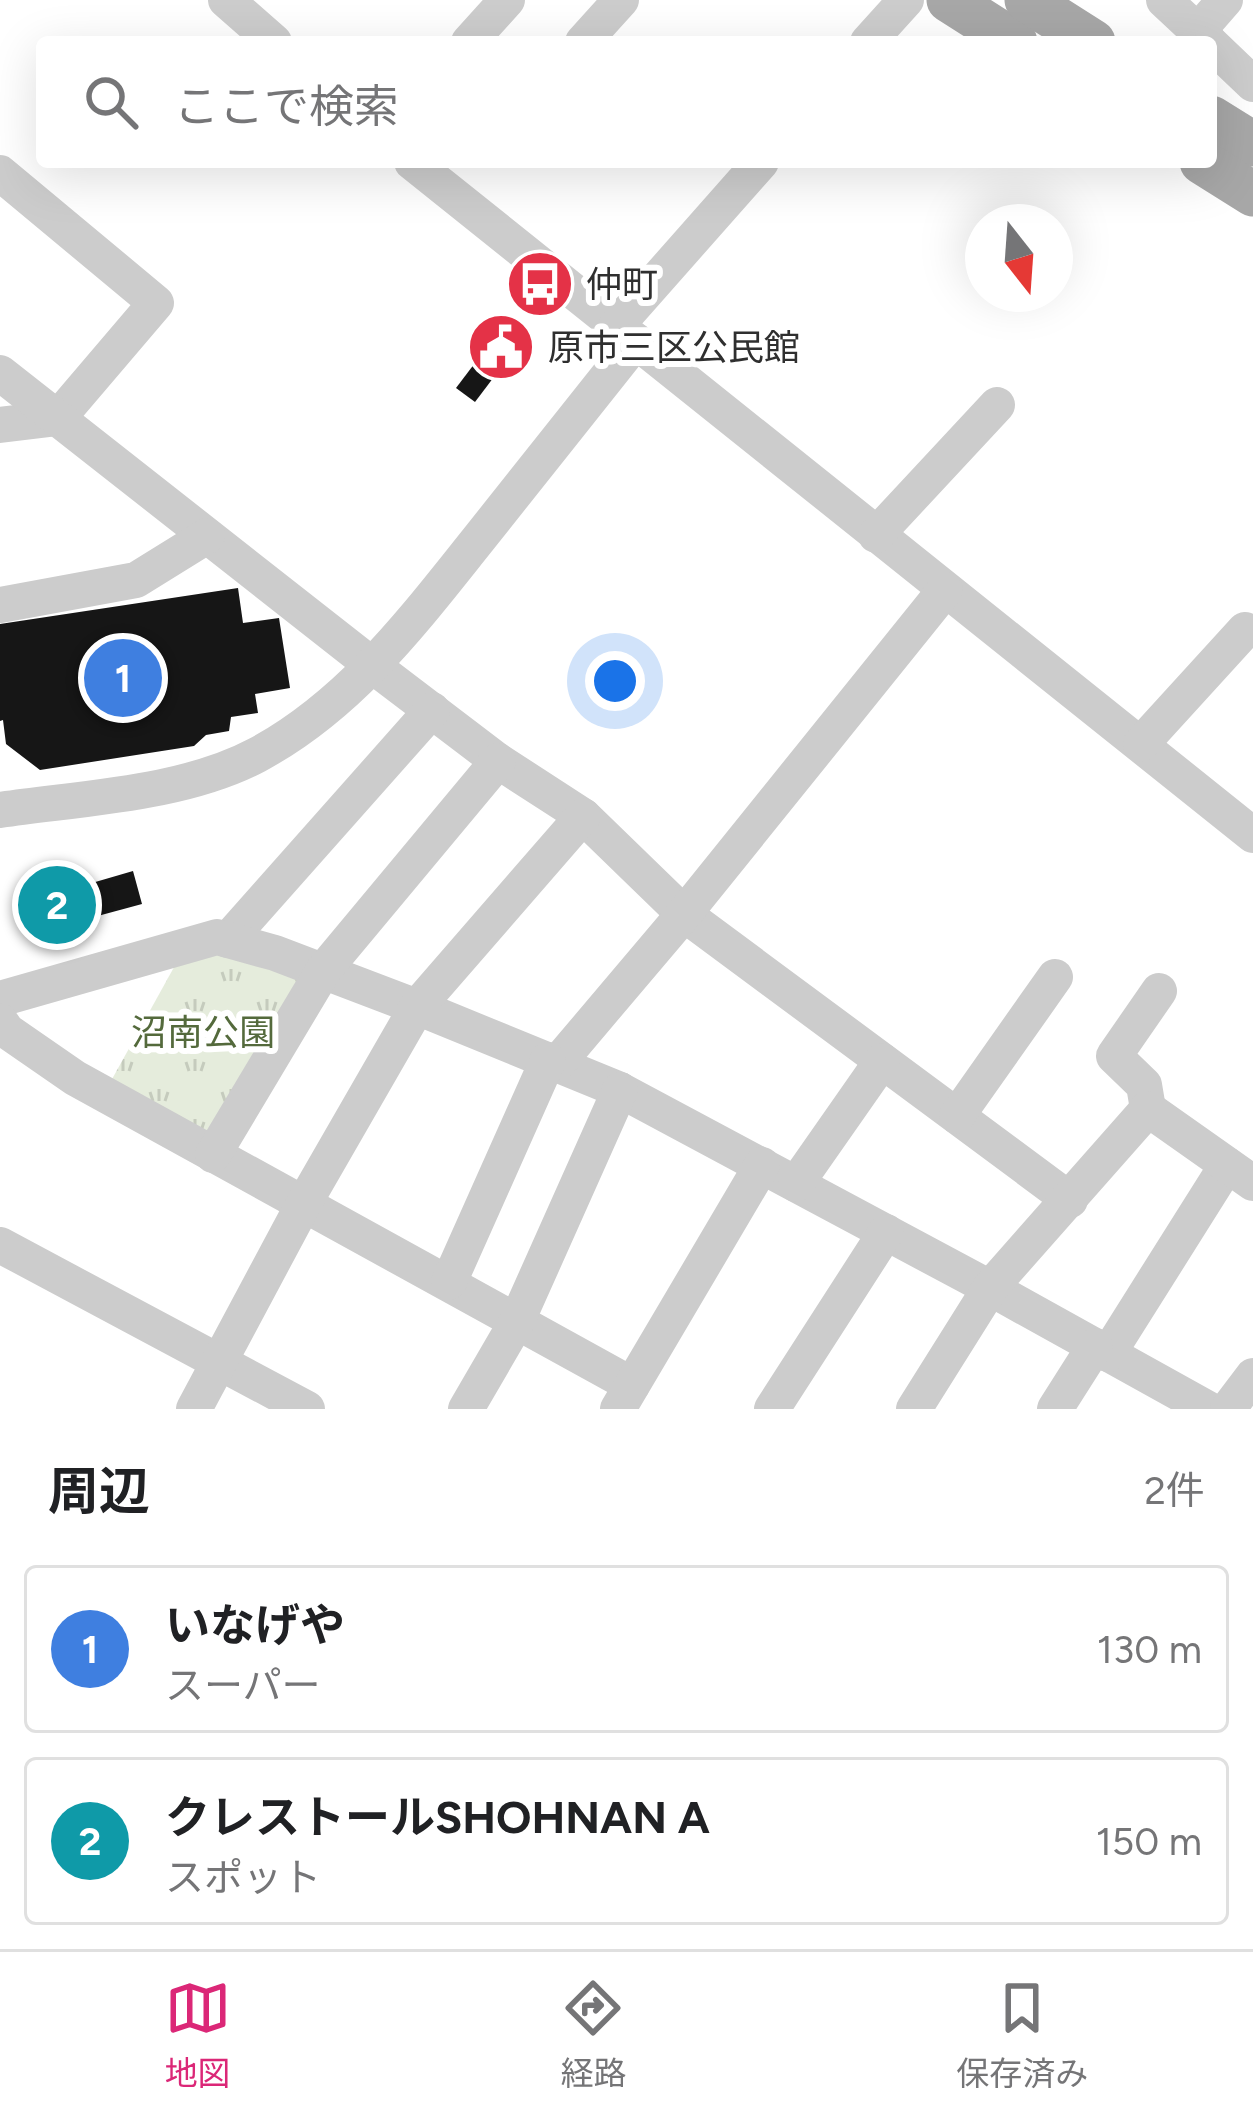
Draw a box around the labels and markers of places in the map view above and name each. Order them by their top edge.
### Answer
bus stop icon: 仲町 [505,249,575,319]
place label: 仲町 [586,263,658,306]
public building icon: 原市三区公民館 [466,312,536,382]
place label: 原市三区公民館 [548,326,800,369]
pin: 1 [84,633,162,723]
pin: 2 [18,860,96,950]

